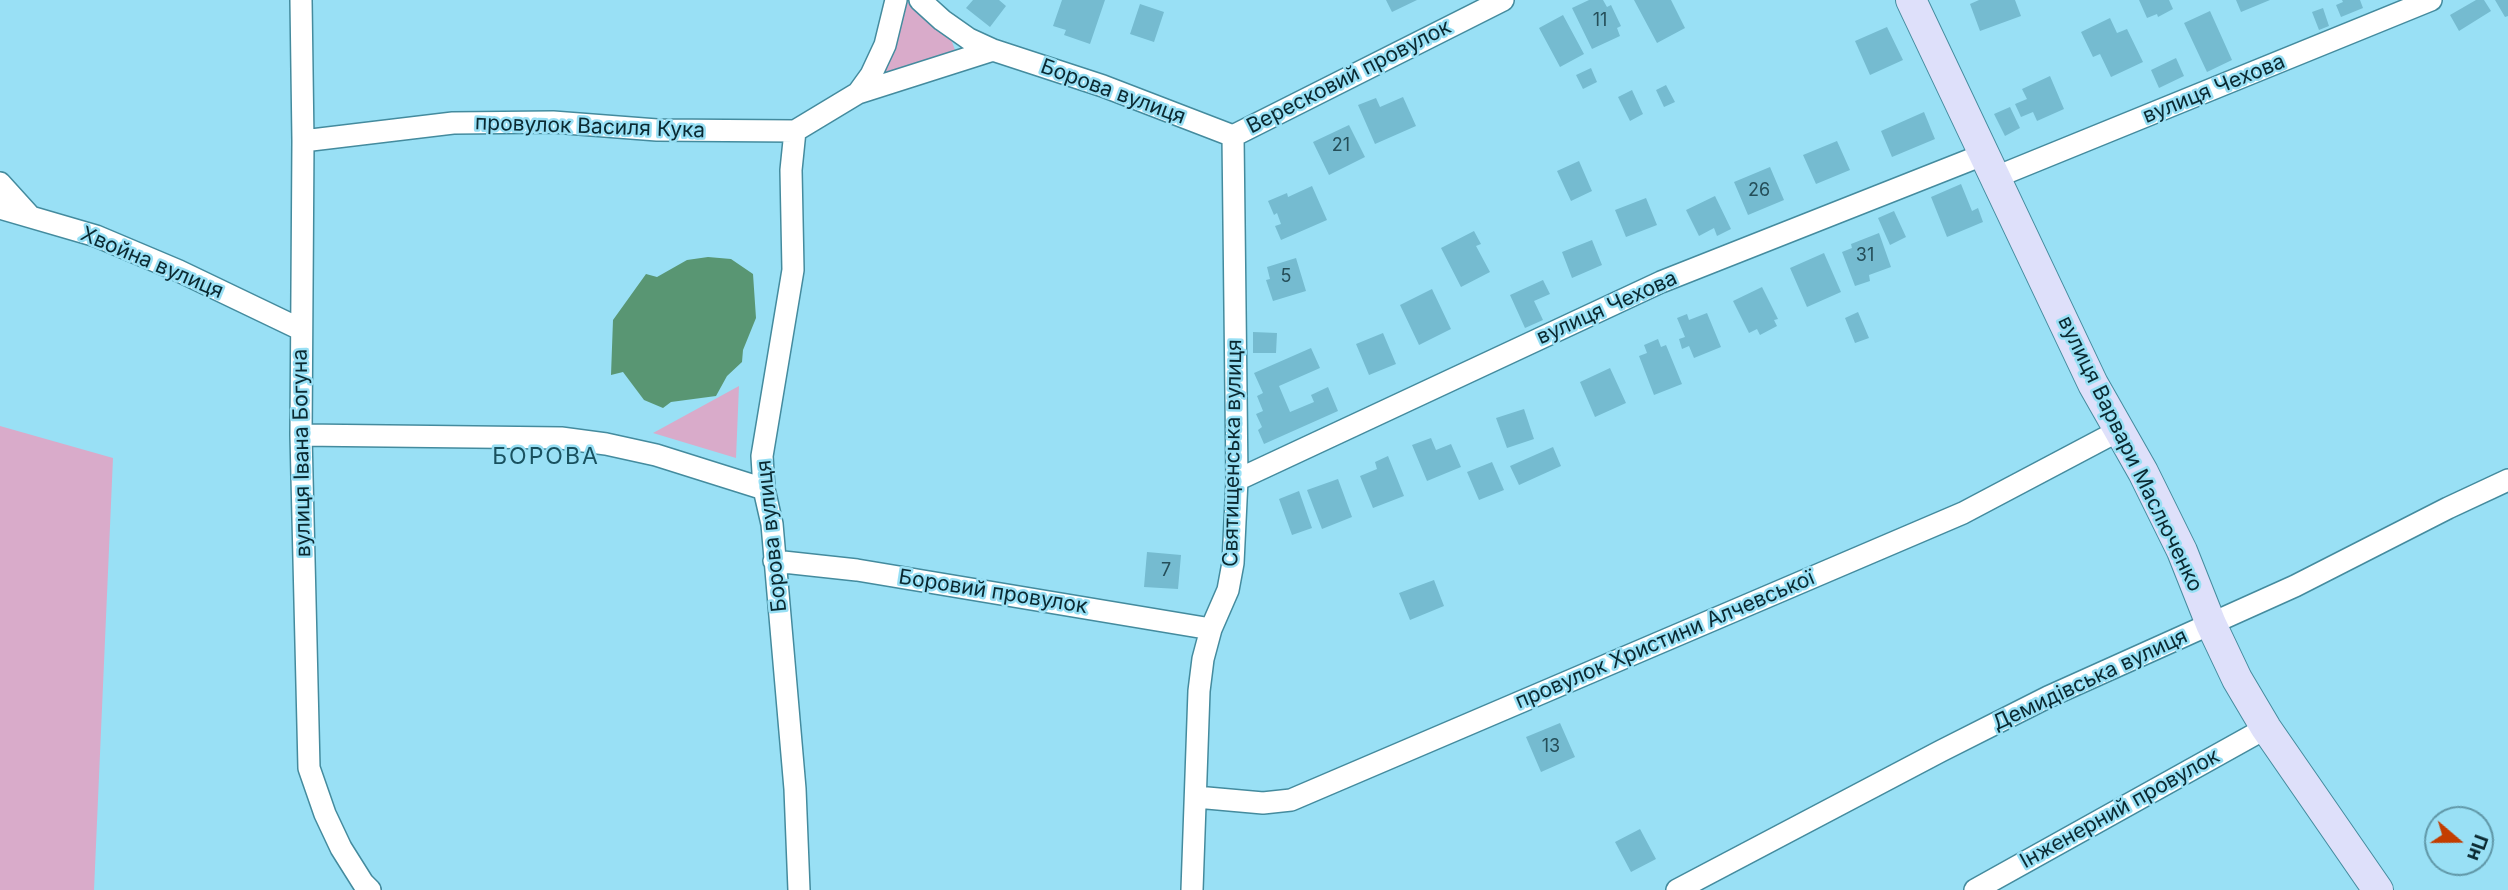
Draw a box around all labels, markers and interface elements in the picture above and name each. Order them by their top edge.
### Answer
house number: 11 [1593,10,1607,32]
street label: Вересковий провулок [1243,15,1455,139]
street label: вулиця Чехова [2139,49,2289,129]
street label: Борова вулиця [1037,54,1189,130]
street label: провулок Василя Кука [474,110,706,144]
house number: 21 [1332,135,1350,157]
house number: 26 [1748,180,1770,202]
street label: Хвойна вулиця [77,222,227,304]
house number: 31 [1856,245,1874,267]
house number: 5 [1281,266,1291,288]
street label: вулиця Чехова [1533,266,1681,350]
street label: вулиця Варвари Маслюченко [2052,312,2208,596]
street label: Святищенська вулиця [1218,339,1248,567]
street label: вулиця Івана Богуна [288,349,316,557]
district label: БОРОВА [493,443,599,471]
street label: Борова вулиця [751,459,793,613]
house number: 7 [1161,560,1171,582]
street label: Боровий провулок [897,565,1089,619]
street label: провулок Христини Алчевської [1512,565,1818,715]
street label: Демидівська вулиця [1988,624,2192,736]
house number: 13 [1542,736,1560,758]
street label: Інженерний провулок [2016,744,2224,874]
north arrow [2424,806,2494,876]
text: Пн [2462,832,2493,864]

